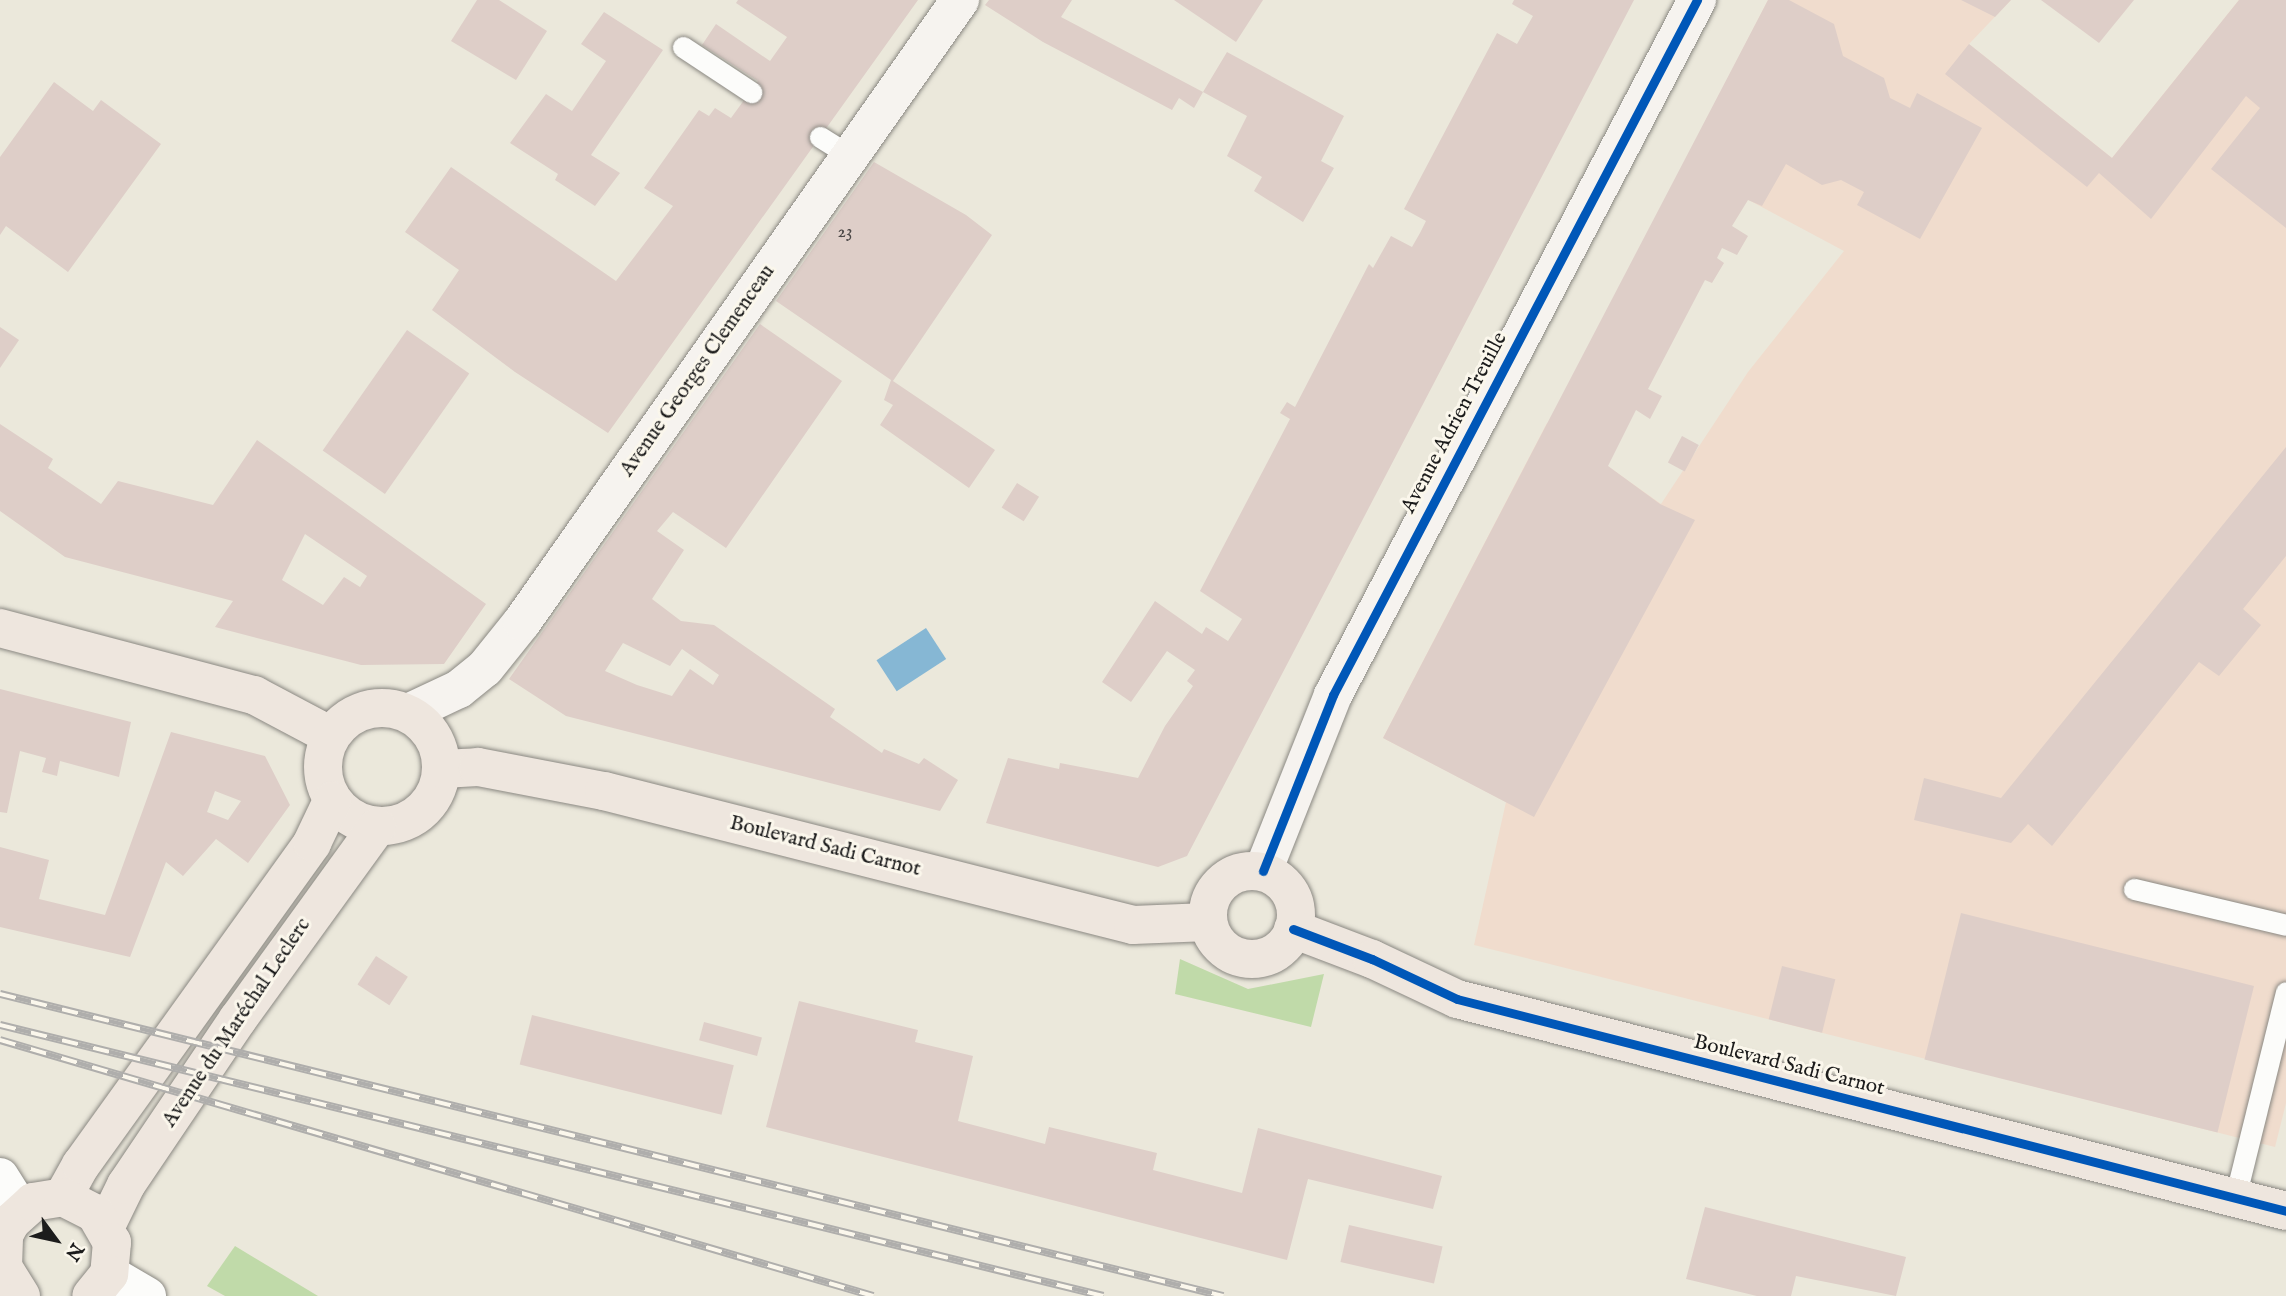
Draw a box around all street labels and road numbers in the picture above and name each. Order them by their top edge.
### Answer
street label: Avenue Georges Clemenceau [615,260,781,482]
street label: Avenue Adrien Treuille [1397,328,1513,518]
street label: Boulevard Sadi Carnot [727,811,923,883]
street label: Avenue du Maréchal Leclerc [158,914,316,1132]
street label: Boulevard Sadi Carnot [1691,1030,1887,1102]

